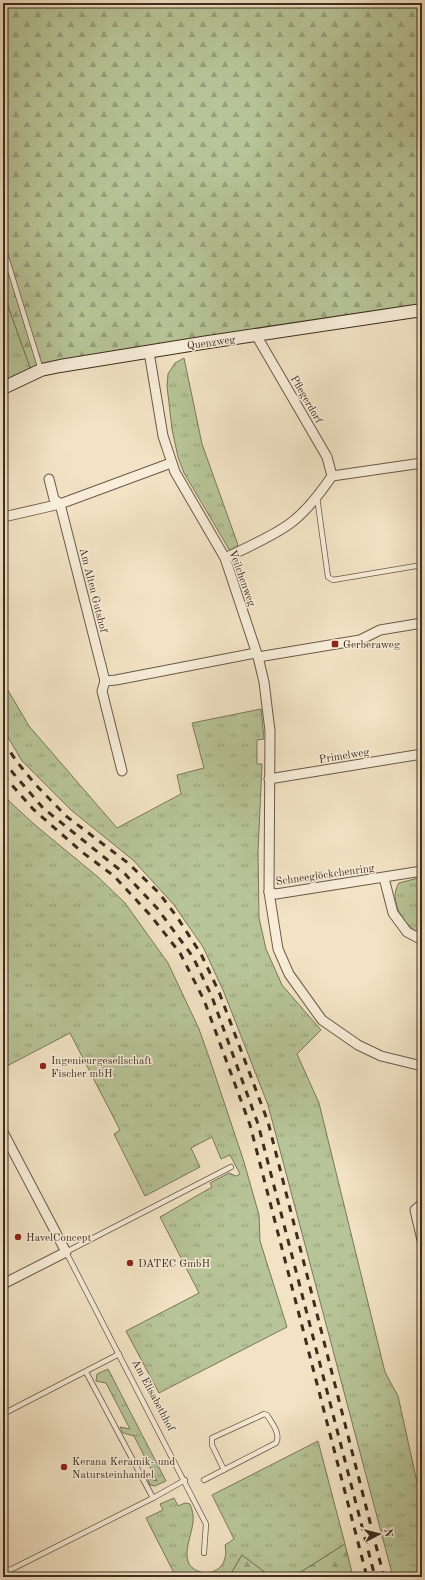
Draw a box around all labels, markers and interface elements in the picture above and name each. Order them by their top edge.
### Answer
street label: Quenzweg [186,335,236,352]
street label: Pflegerdorf [288,374,324,426]
street label: Am Alten Gutshof [77,547,108,634]
street label: Veilchenweg [226,549,257,608]
marker: Gerberaweg [330,639,340,649]
place label: Gerberaweg [343,640,400,651]
street label: Primelweg [318,747,370,766]
street label: Schneeglöckchenring [275,863,375,888]
place label: Ingenieurgesellschaft Fischer mbH [51,1056,152,1080]
marker: Ingenieurgesellschaft Fischer mbH [38,1061,48,1071]
marker: HavelConcept [13,1232,23,1242]
place label: HavelConcept [26,1233,91,1244]
marker: DATEC GmbH [125,1258,135,1268]
place label: DATEC GmbH [138,1259,210,1270]
street label: Am Elisabethhof [129,1358,176,1434]
place label: Kerana Keramik- und Natursteinhandel [72,1457,175,1481]
marker: Kerana Keramik- und Natursteinhandel [59,1462,69,1472]
north arrow [359,1514,399,1554]
text: N [381,1528,393,1538]

